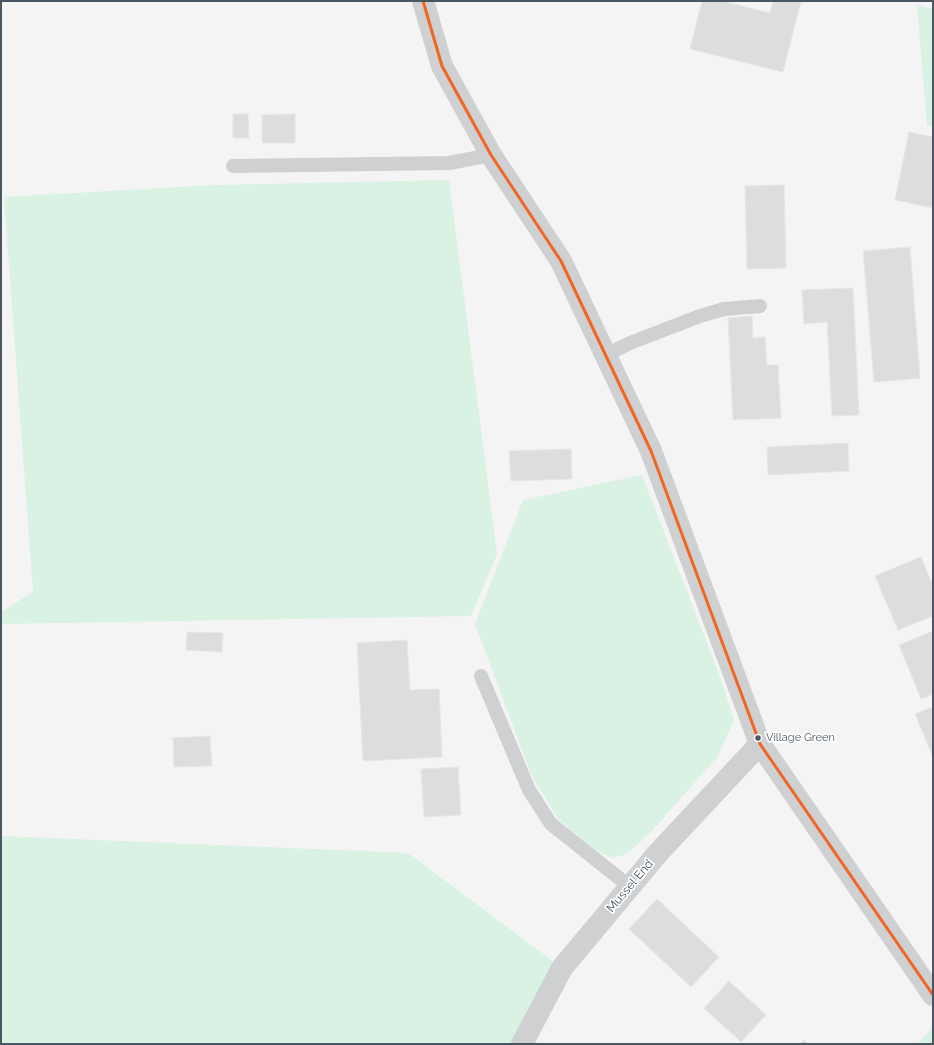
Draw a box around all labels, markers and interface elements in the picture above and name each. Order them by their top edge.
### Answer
place label: Village Green [766,731,835,745]
marker: Village Green [753,733,763,743]
street label: Mussel End [604,857,656,915]

